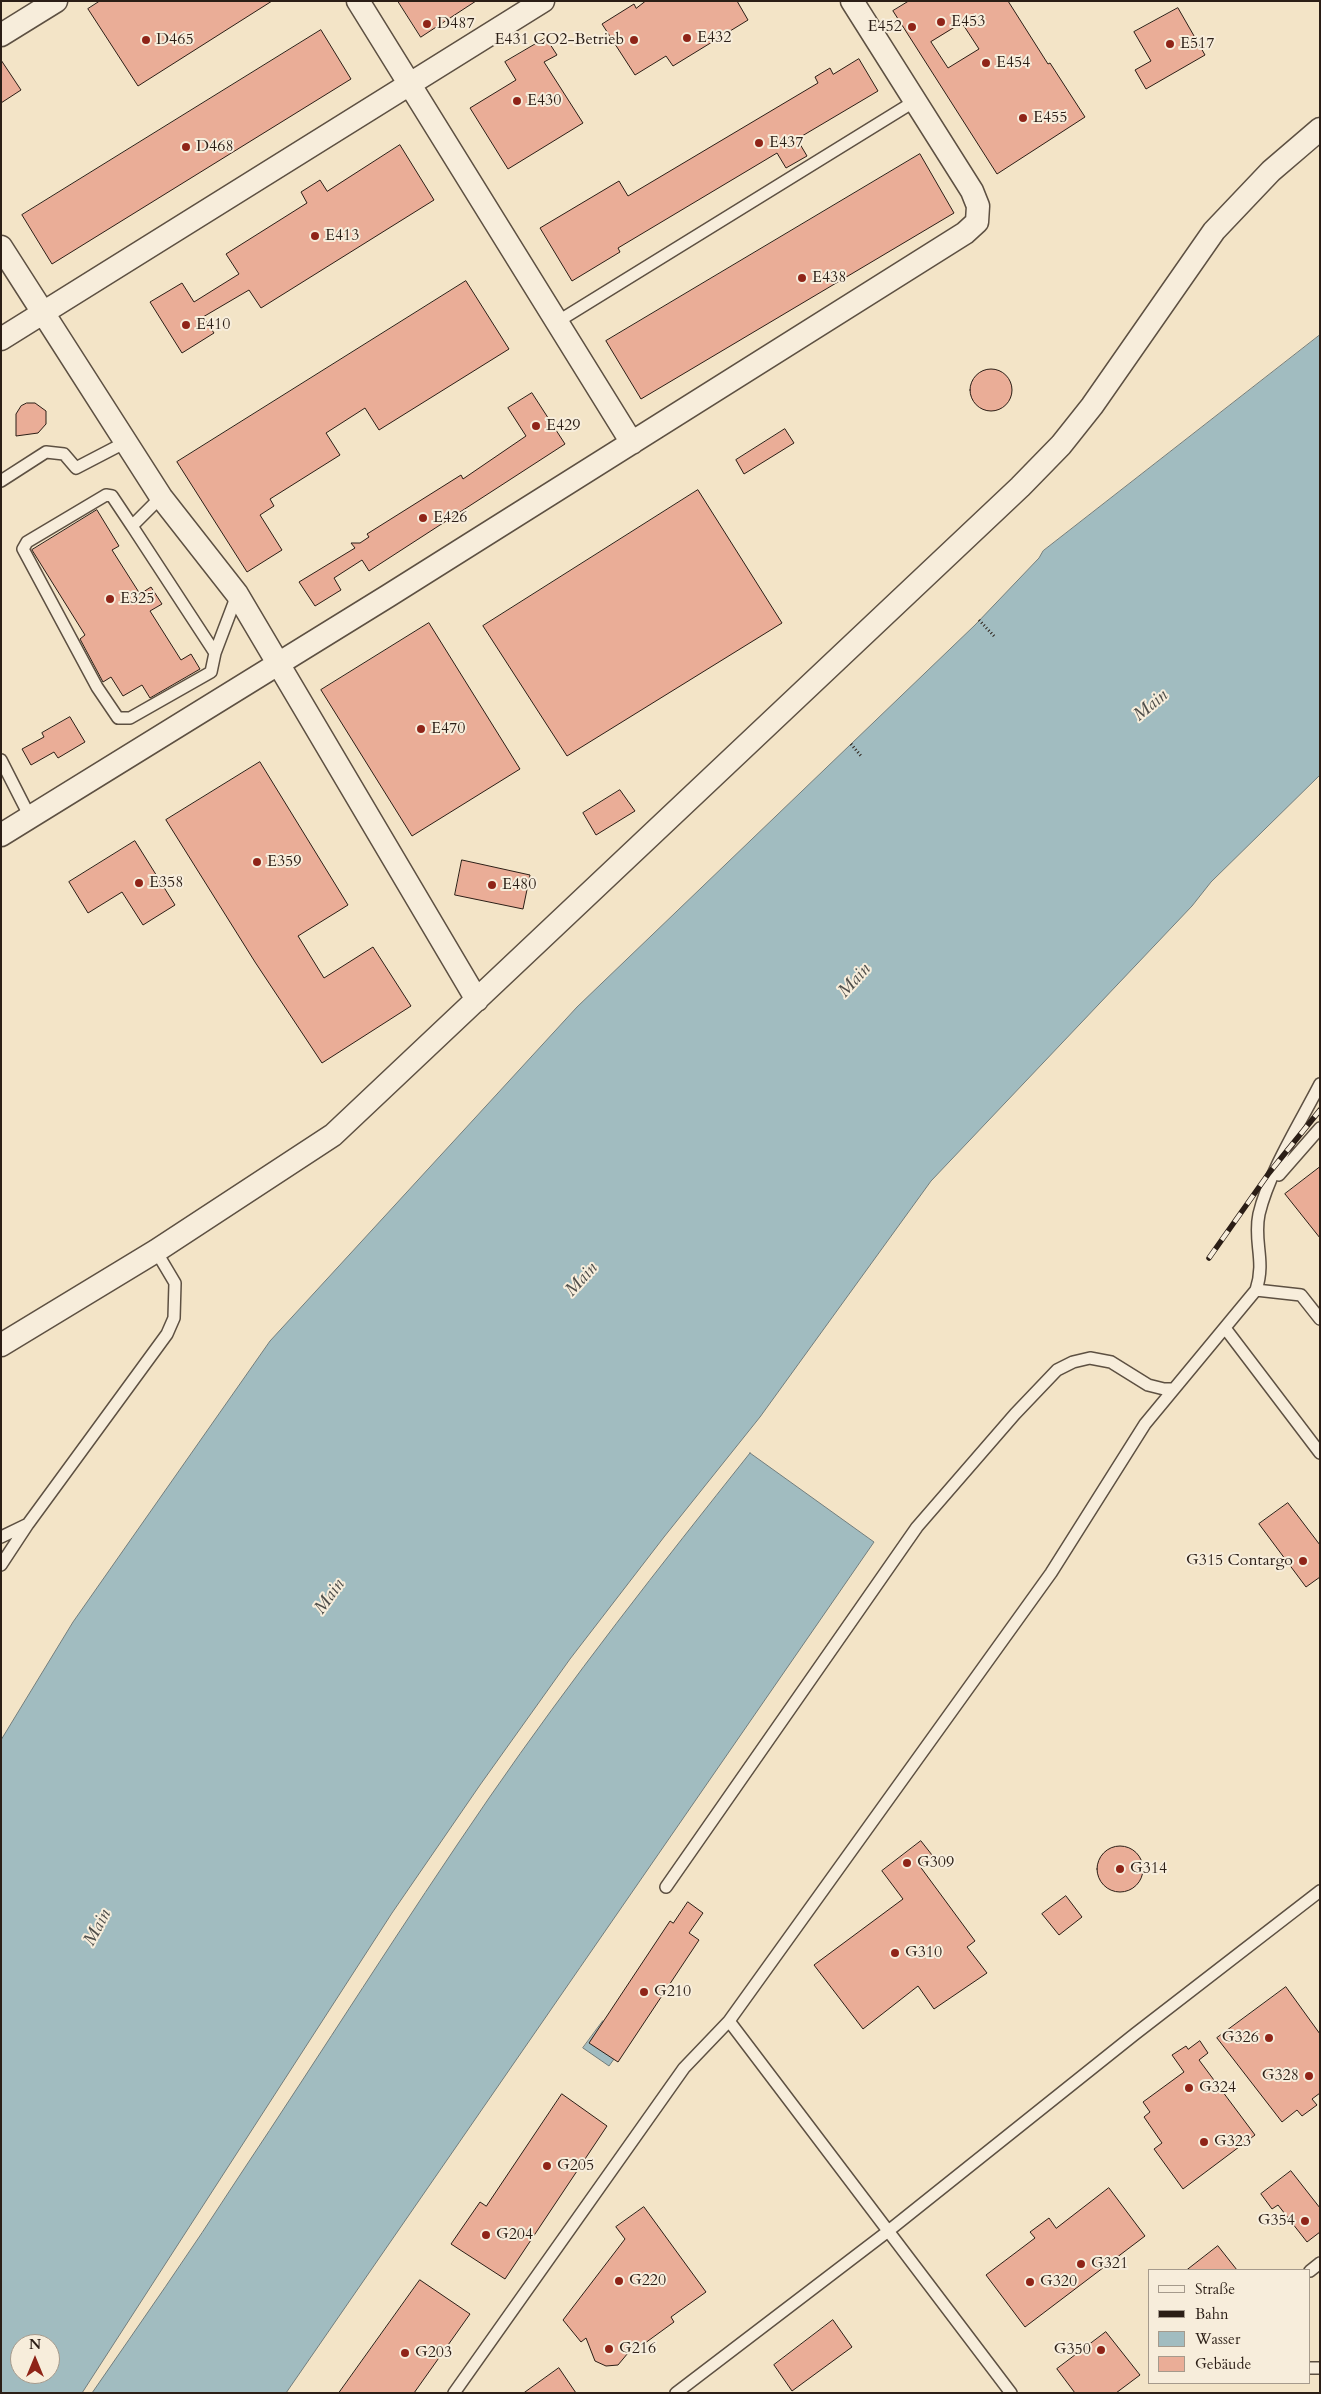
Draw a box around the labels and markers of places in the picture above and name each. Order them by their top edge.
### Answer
place label: E453 [951,12,985,32]
place label: D487 [437,14,475,34]
marker: E453 [935,16,947,28]
place label: E452 [868,17,902,37]
marker: D487 [421,18,433,30]
marker: E452 [906,21,918,33]
place label: E432 [697,28,731,48]
place label: D465 [156,30,194,50]
place label: E431 CO2-Betrieb [494,30,624,50]
marker: E432 [681,32,693,44]
marker: D465 [140,34,152,46]
marker: E431 CO2-Betrieb [628,34,640,46]
place label: E517 [1180,34,1214,54]
marker: E517 [1164,38,1176,50]
place label: E454 [996,53,1030,73]
marker: E454 [980,57,992,69]
place label: E430 [527,91,561,111]
marker: E430 [511,95,523,107]
place label: E455 [1033,108,1067,128]
marker: E455 [1017,112,1029,124]
place label: E437 [769,133,803,153]
place label: D468 [196,137,234,157]
marker: E437 [753,137,765,149]
marker: D468 [180,141,192,153]
place label: E413 [325,226,359,246]
marker: E413 [309,230,321,242]
place label: E438 [812,268,846,288]
marker: E438 [796,272,808,284]
place label: E410 [196,315,230,335]
marker: E410 [180,319,192,331]
place label: E429 [546,416,580,436]
marker: E429 [530,420,542,432]
place label: E426 [433,508,467,528]
marker: E426 [417,512,429,524]
place label: E325 [120,589,154,609]
marker: E325 [104,593,116,605]
place label: E470 [431,719,465,739]
marker: E470 [415,723,427,735]
place label: E359 [267,852,301,872]
marker: E359 [251,856,263,868]
place label: E358 [149,873,183,893]
place label: E480 [502,875,536,895]
marker: E358 [133,877,145,889]
marker: E480 [486,879,498,891]
place label: G315 Contargo [1186,1551,1293,1571]
marker: G315 Contargo [1297,1555,1309,1567]
place label: G309 [917,1853,954,1873]
marker: G309 [901,1857,913,1869]
place label: G314 [1130,1859,1167,1879]
marker: G314 [1114,1863,1126,1875]
place label: G310 [905,1943,942,1963]
marker: G310 [889,1947,901,1959]
place label: G210 [654,1982,691,2002]
marker: G210 [638,1986,650,1998]
place label: G326 [1222,2028,1259,2048]
marker: G326 [1263,2032,1275,2044]
place label: G328 [1262,2066,1299,2086]
marker: G328 [1303,2070,1315,2082]
place label: G324 [1199,2078,1236,2098]
marker: G324 [1183,2082,1195,2094]
place label: G323 [1214,2132,1251,2152]
marker: G323 [1198,2136,1210,2148]
place label: G205 [557,2156,594,2176]
marker: G205 [541,2160,553,2172]
place label: G354 [1258,2211,1295,2231]
marker: G354 [1299,2215,1311,2227]
place label: G204 [496,2225,533,2245]
marker: G204 [480,2229,492,2241]
place label: G321 [1091,2254,1128,2274]
marker: G321 [1075,2258,1087,2270]
place label: G220 [629,2271,666,2291]
place label: G320 [1040,2272,1077,2292]
marker: G220 [613,2275,625,2287]
marker: G320 [1024,2276,1036,2288]
place label: G216 [619,2339,656,2359]
place label: G350 [1054,2340,1091,2360]
place label: G203 [415,2343,452,2363]
marker: G216 [603,2343,615,2355]
marker: G350 [1095,2344,1107,2356]
marker: G203 [399,2347,411,2359]

